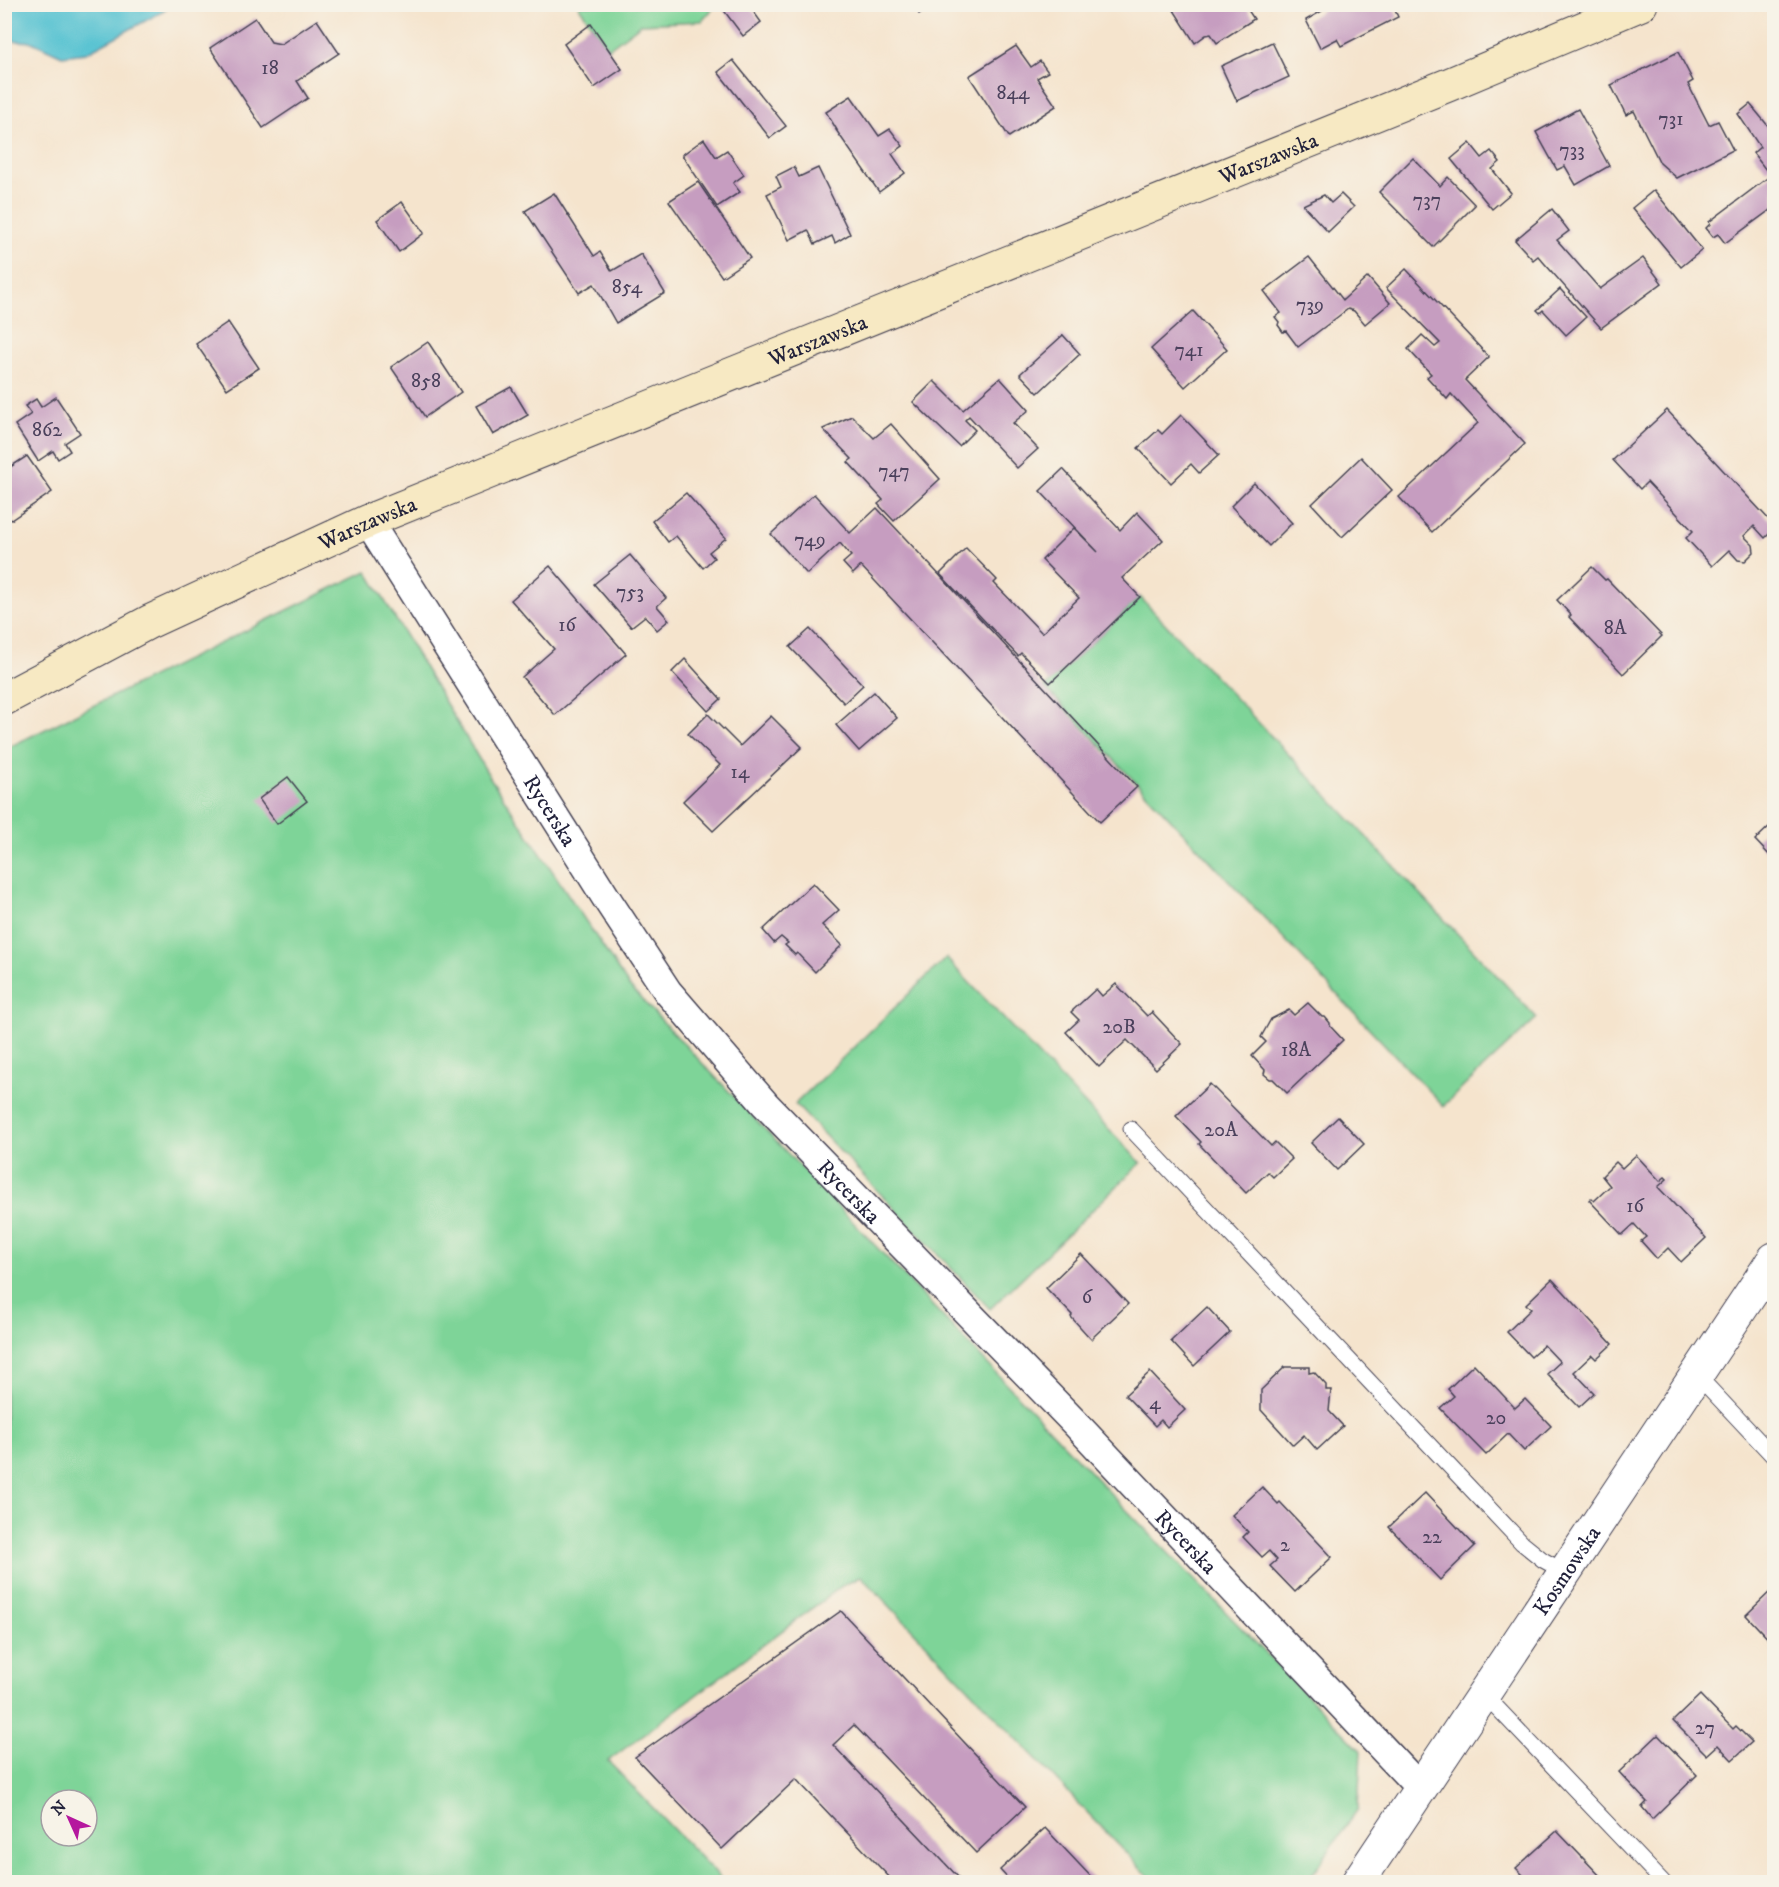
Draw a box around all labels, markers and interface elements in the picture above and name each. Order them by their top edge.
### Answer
house number: 18 [261,56,279,81]
house number: 844 [996,81,1030,106]
house number: 731 [1658,107,1684,132]
street label: Warszawska [1214,127,1323,191]
house number: 733 [1559,138,1585,163]
house number: 737 [1413,188,1441,213]
house number: 854 [612,275,643,300]
house number: 739 [1296,293,1324,318]
street label: Warszawska [764,309,872,373]
house number: 741 [1174,338,1204,363]
house number: 858 [411,369,441,394]
house number: 862 [32,418,62,443]
house number: 747 [878,459,910,484]
street label: Warszawska [314,491,421,557]
house number: 749 [794,528,826,553]
house number: 753 [616,580,644,605]
house number: 16 [558,613,576,638]
house number: 8A [1604,616,1627,641]
house number: 14 [731,760,750,785]
street label: Rycerska [517,770,582,852]
house number: 20B [1102,1015,1136,1040]
house number: 18A [1281,1038,1311,1063]
house number: 20A [1204,1118,1238,1143]
street label: Rycerska [811,1154,886,1230]
house number: 16 [1626,1194,1644,1219]
house number: 6 [1082,1285,1093,1310]
house number: 4 [1149,1391,1161,1416]
house number: 20 [1486,1406,1506,1431]
street label: Rycerska [1149,1504,1223,1581]
street label: Kosmowska [1528,1520,1607,1621]
house number: 22 [1422,1525,1442,1550]
house number: 2 [1280,1533,1290,1558]
house number: 27 [1695,1716,1715,1741]
north arrow [39,1788,99,1848]
text: N [47,1796,71,1820]

